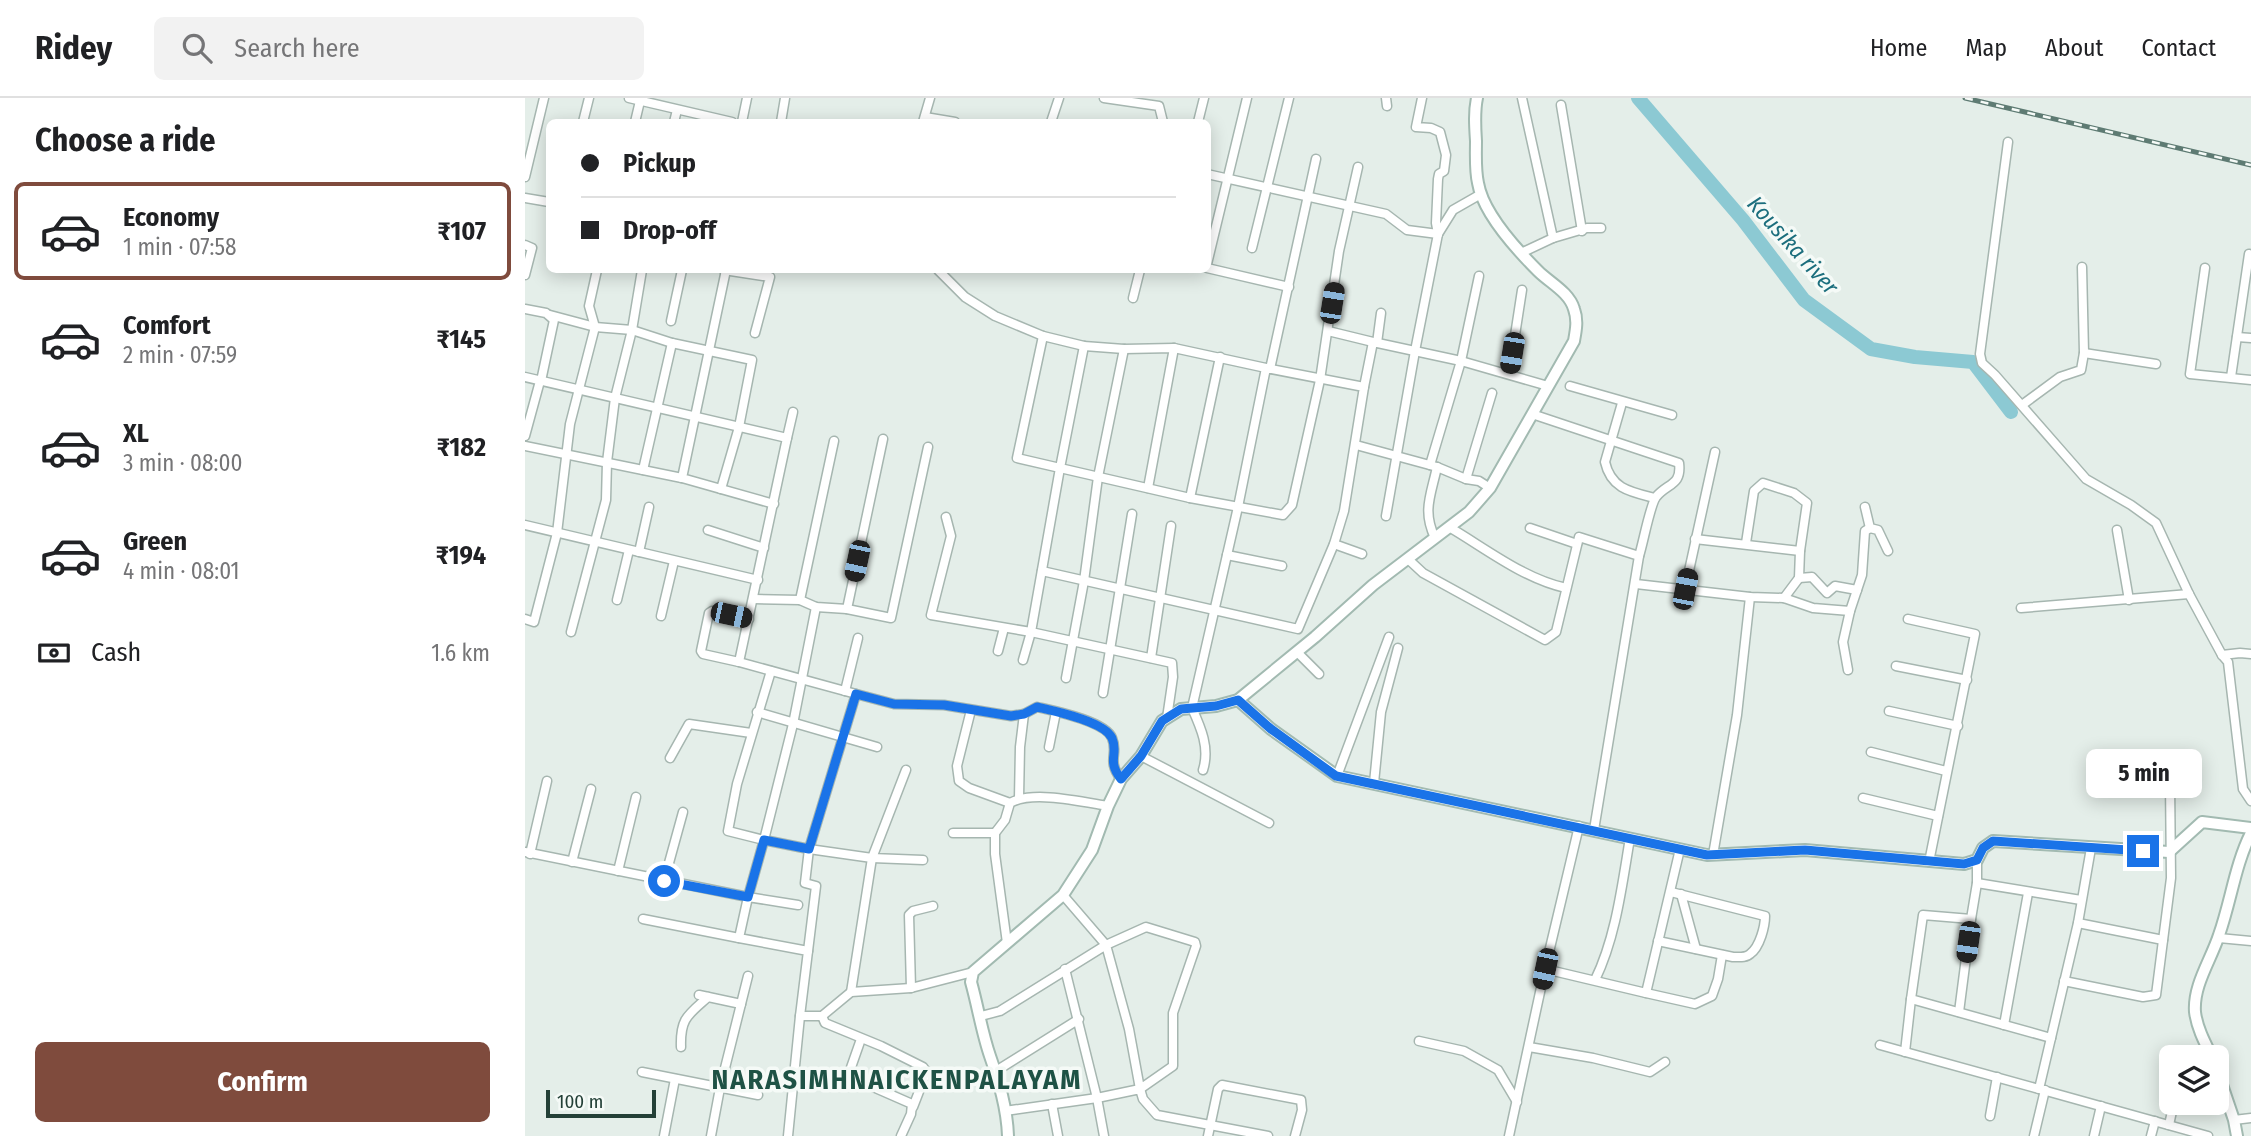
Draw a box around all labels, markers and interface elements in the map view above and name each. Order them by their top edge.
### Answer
search box [154,17,644,80]
text: Ridey [35,28,112,68]
icon: search [178,29,216,67]
text: Search here [234,33,360,64]
text: Home [1870,34,1927,62]
text: Map [1965,34,2007,62]
text: About [2045,34,2103,62]
text: Contact [2141,34,2216,62]
text: Choose a ride [35,121,216,159]
text: Pickup [623,148,696,179]
water label: Kousika river [1742,190,1845,301]
icon: car [39,200,102,263]
text: Economy [123,202,219,233]
text: Drop-off [623,215,716,246]
text: ₹107 [437,216,486,247]
text: 1 min · 07:58 [123,233,237,261]
car [1319,281,1346,325]
icon: car [39,308,102,371]
text: Comfort [123,310,211,341]
text: ₹145 [436,324,486,355]
car [1499,331,1526,375]
text: 2 min · 07:59 [123,341,237,369]
icon: car [39,416,102,479]
text: XL [123,418,149,449]
text: ₹182 [437,432,486,463]
text: 3 min · 08:00 [123,449,242,477]
icon: car [39,524,102,587]
text: Green [123,526,187,557]
car [843,538,872,584]
text: ₹194 [436,540,486,571]
text: 4 min · 08:01 [123,557,240,585]
car [1671,566,1700,612]
car [709,600,754,630]
icon: cash [35,634,73,672]
text: Cash [91,637,141,668]
text: 1.6 km [431,639,490,667]
callout: 5 min [2085,750,2201,798]
text: 5 min [2118,759,2170,787]
route end [2127,835,2159,867]
route start [648,865,680,897]
car [1955,920,1982,964]
car [1531,946,1560,992]
button: Confirm [35,1042,490,1122]
map controls [2159,1045,2229,1115]
button: layers [2159,1045,2229,1115]
district label: NARASIMHNAICKENPALAYAM [712,1063,1082,1096]
scale bar [546,1087,656,1119]
text: 100 m [557,1090,603,1113]

